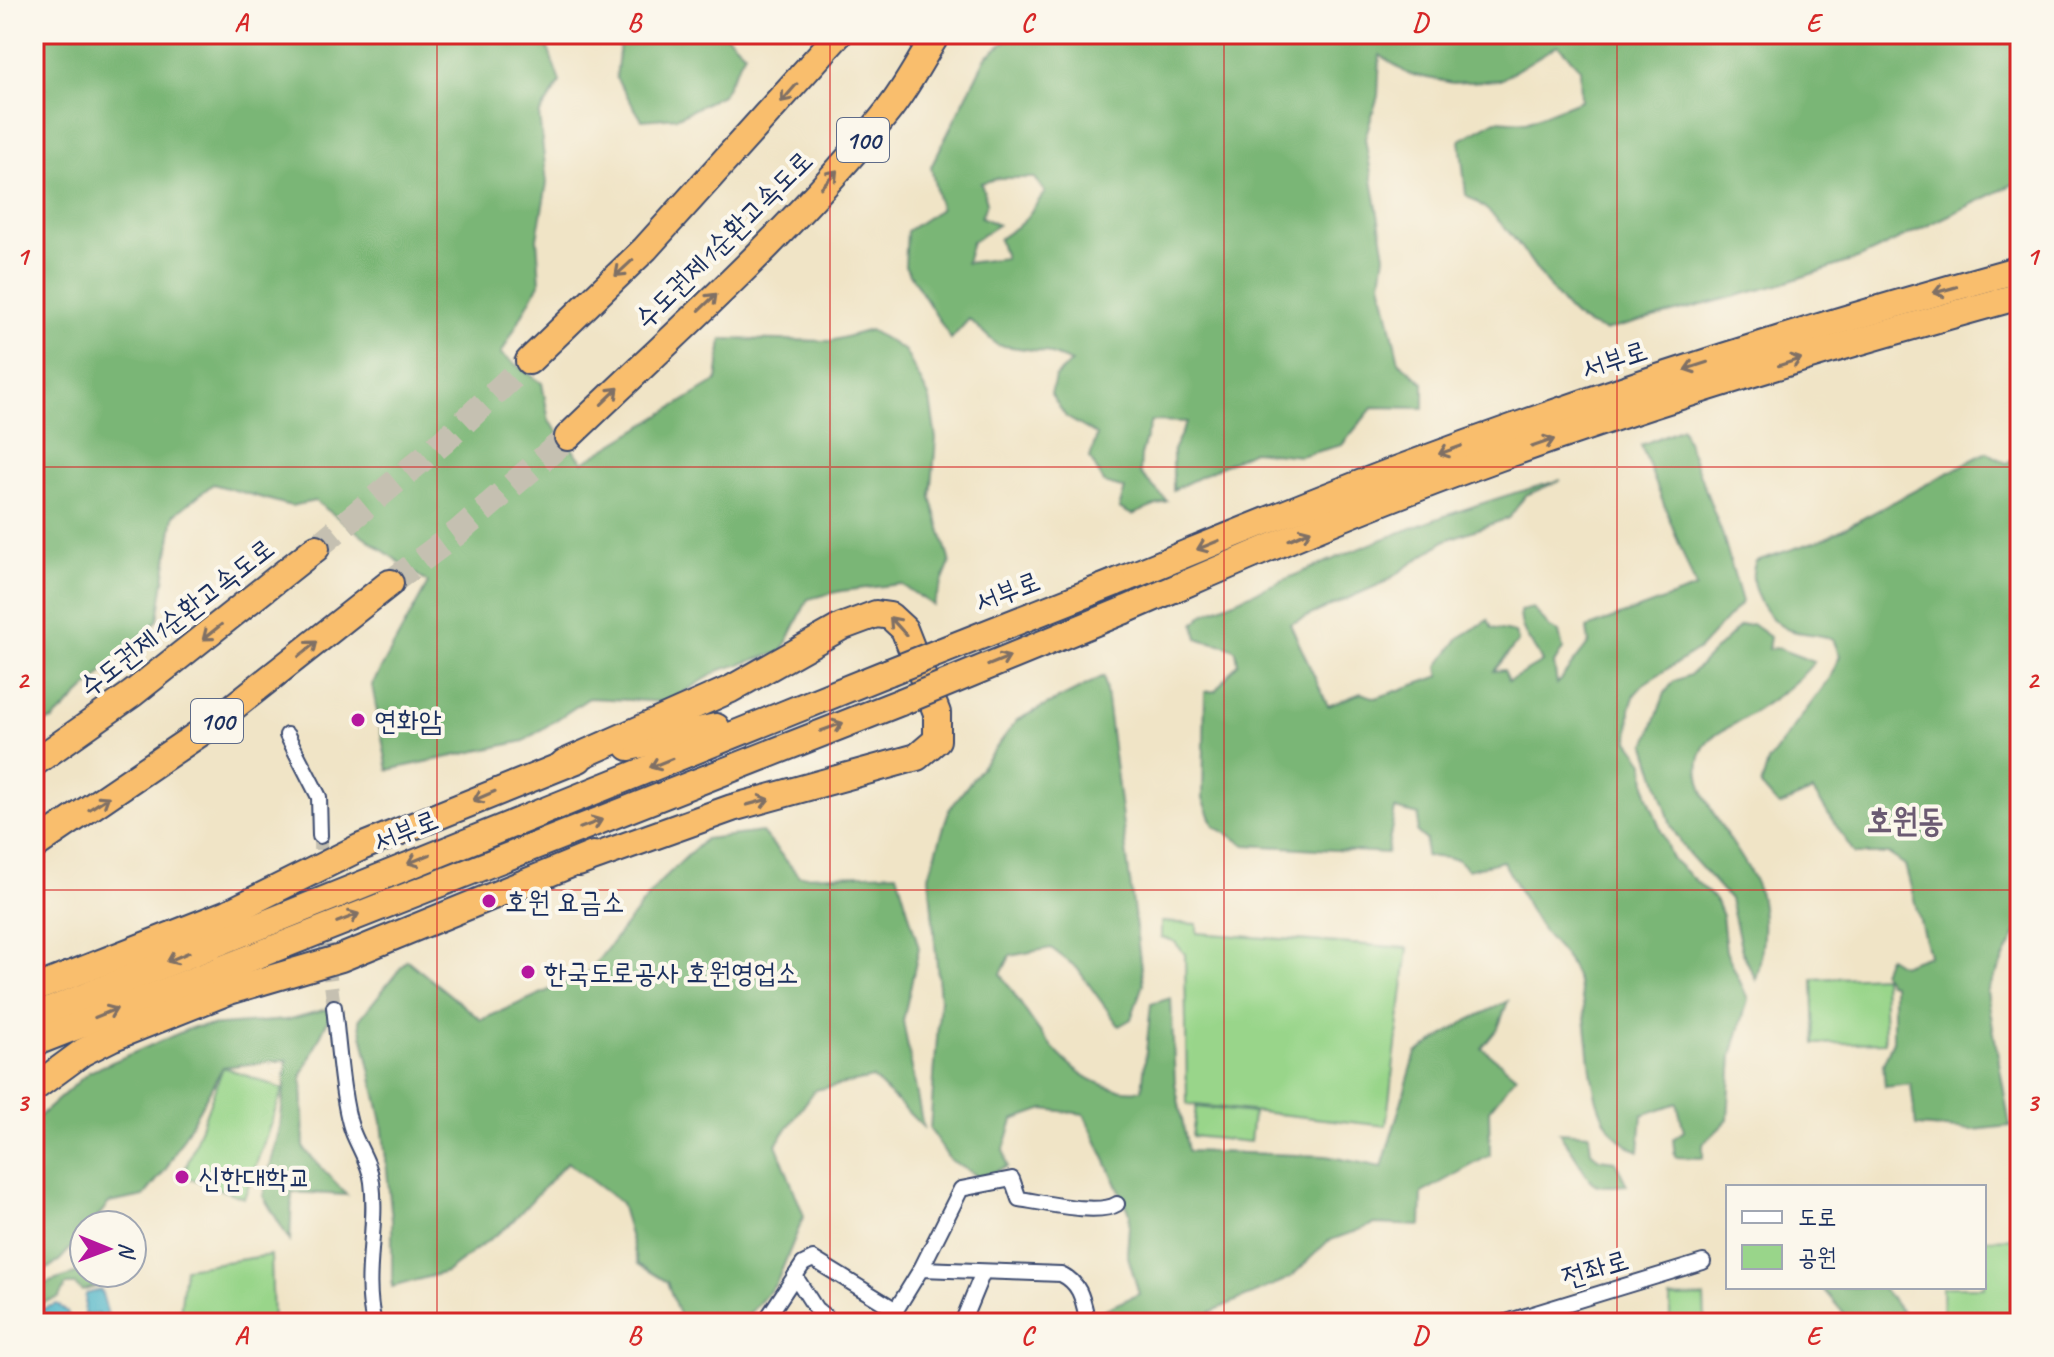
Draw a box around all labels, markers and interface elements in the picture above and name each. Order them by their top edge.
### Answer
text: A [234,6,249,39]
text: B [627,6,643,39]
text: C [1021,6,1037,39]
text: D [1412,6,1430,39]
text: E [1806,6,1824,39]
one-way arrow [780,83,798,103]
road number: 100 [837,118,889,162]
street label: 수도권제1순환고속도로 [627,143,820,336]
one-way arrow [819,169,838,189]
text: 1 [16,240,31,273]
text: 1 [2026,240,2041,273]
one-way arrow [615,259,635,277]
one-way arrow [1932,283,1958,298]
one-way arrow [698,294,718,312]
street label: 서부로 [1577,332,1652,387]
one-way arrow [1778,354,1803,369]
one-way arrow [1684,360,1709,374]
one-way arrow [600,387,620,406]
one-way arrow [1531,435,1556,450]
one-way arrow [1438,444,1463,459]
one-way arrow [1287,527,1312,542]
street label: 수도권제1순환고속도로 [72,530,281,704]
one-way arrow [1196,539,1221,553]
street label: 서부로 [969,563,1045,620]
one-way arrow [888,616,907,636]
one-way arrow [203,623,223,641]
one-way arrow [297,640,318,658]
one-way arrow [986,653,1011,668]
text: 2 [16,663,30,696]
text: 2 [2026,663,2040,696]
road number: 100 [191,699,243,743]
place label: 연화암 [374,703,442,738]
marker: 연화암 [349,711,367,729]
one-way arrow [819,719,844,733]
one-way arrow [649,757,674,771]
one-way arrow [472,790,497,804]
one-way arrow [745,793,771,808]
one-way arrow [87,795,110,811]
district label: 호원동 [1866,800,1944,841]
street label: 서부로 [367,802,443,859]
one-way arrow [578,816,603,830]
one-way arrow [407,853,432,867]
place label: 호원 요금소 [505,884,624,919]
marker: 호원 요금소 [480,892,498,910]
one-way arrow [335,910,360,924]
one-way arrow [166,951,191,965]
place label: 한국도로공사 호원영업소 [544,955,799,990]
marker: 한국도로공사 호원영업소 [519,963,537,981]
one-way arrow [93,1005,118,1020]
text: 3 [16,1086,30,1119]
text: 3 [2026,1086,2040,1119]
place label: 신한대학교 [198,1160,311,1195]
marker: 신한대학교 [173,1168,191,1186]
legend [1726,1185,1986,1289]
text: 도로 [1798,1202,1837,1232]
north arrow [68,1209,148,1289]
text: N [113,1242,141,1260]
street label: 전좌로 [1558,1242,1633,1295]
text: 공원 [1798,1242,1837,1272]
text: A [234,1319,249,1352]
text: B [627,1319,643,1352]
text: C [1021,1319,1037,1352]
text: D [1412,1319,1430,1352]
text: E [1806,1319,1824,1352]

